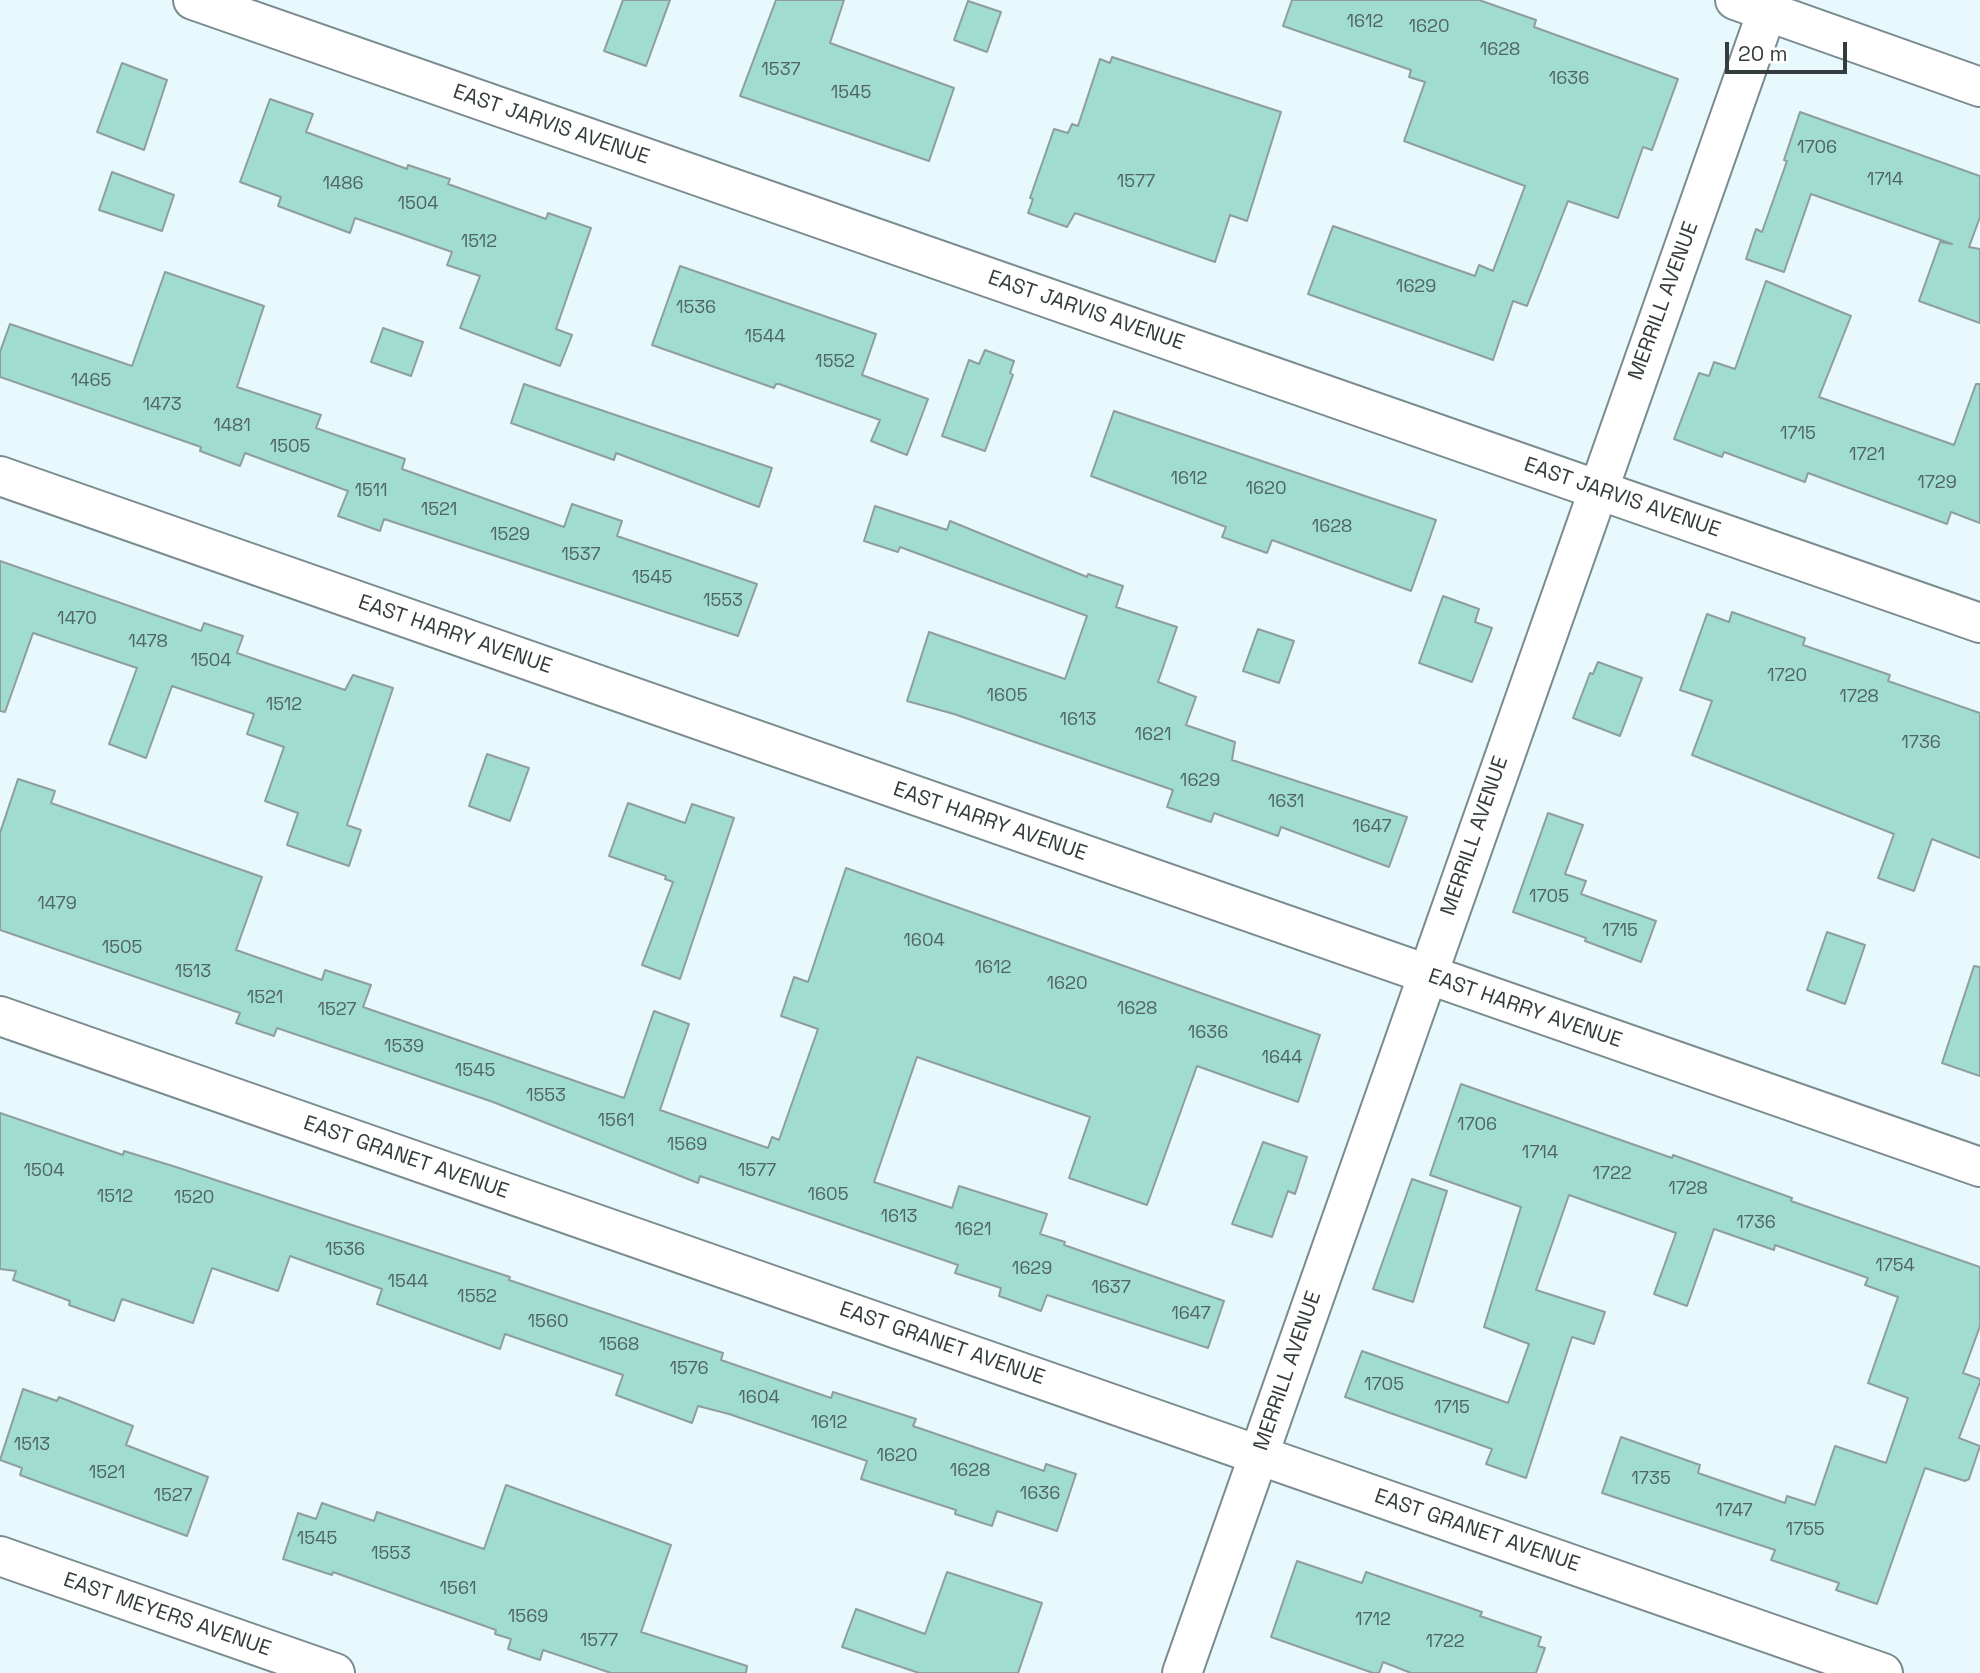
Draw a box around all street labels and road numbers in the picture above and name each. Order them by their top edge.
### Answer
street label: EAST JARVIS AVENUE [449,80,653,170]
street label: MERRILL AVENUE [1624,218,1704,384]
street label: EAST JARVIS AVENUE [984,266,1188,356]
street label: EAST JARVIS AVENUE [1520,453,1724,543]
street label: EAST HARRY AVENUE [355,590,555,680]
street label: MERRILL AVENUE [1436,753,1514,919]
street label: EAST HARRY AVENUE [890,777,1090,867]
street label: EAST HARRY AVENUE [1425,964,1625,1054]
street label: EAST GRANET AVENUE [300,1111,512,1205]
street label: MERRILL AVENUE [1249,1288,1327,1454]
street label: EAST GRANET AVENUE [836,1297,1048,1391]
street label: EAST GRANET AVENUE [1371,1484,1583,1578]
street label: EAST MEYERS AVENUE [60,1568,274,1662]

